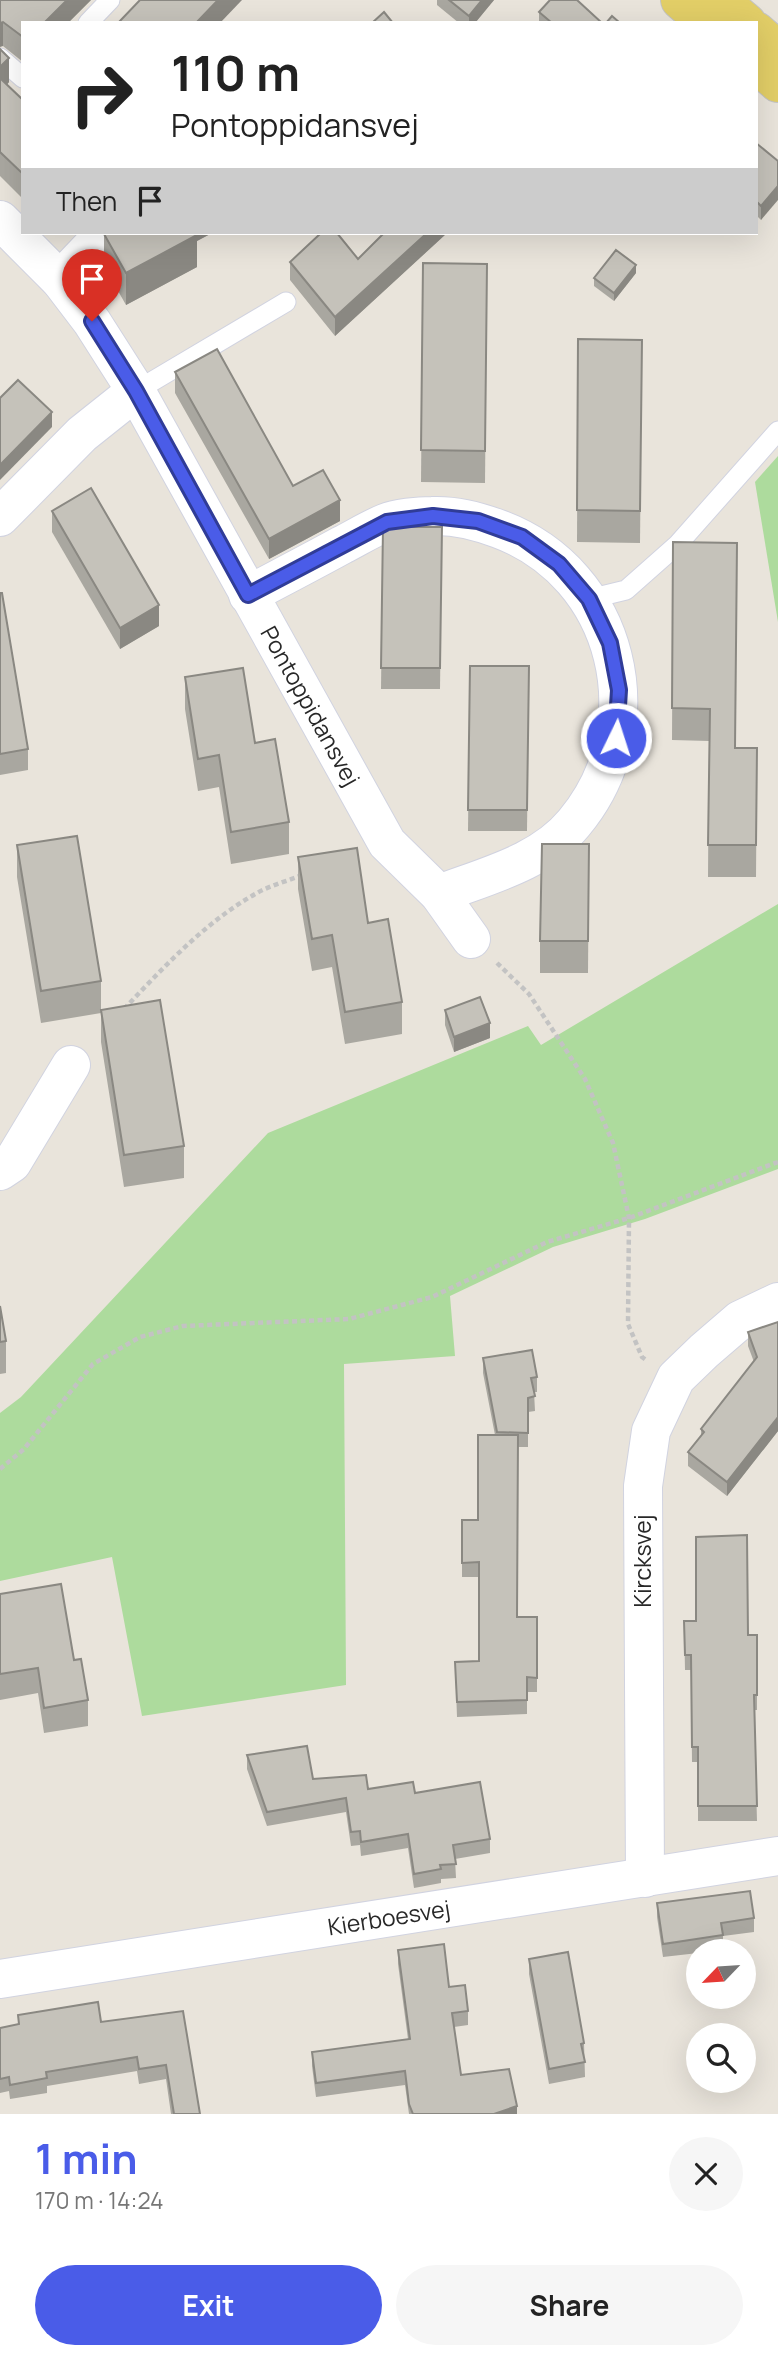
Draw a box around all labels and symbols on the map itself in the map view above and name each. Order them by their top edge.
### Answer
pin [62,249,122,321]
street label: Pontoppidansvej [254,620,368,791]
position arrow [579,701,653,775]
street label: Kircksvej [626,1514,658,1608]
street label: Kierboesvej [325,1892,452,1942]
north arrow [686,1939,756,2009]

